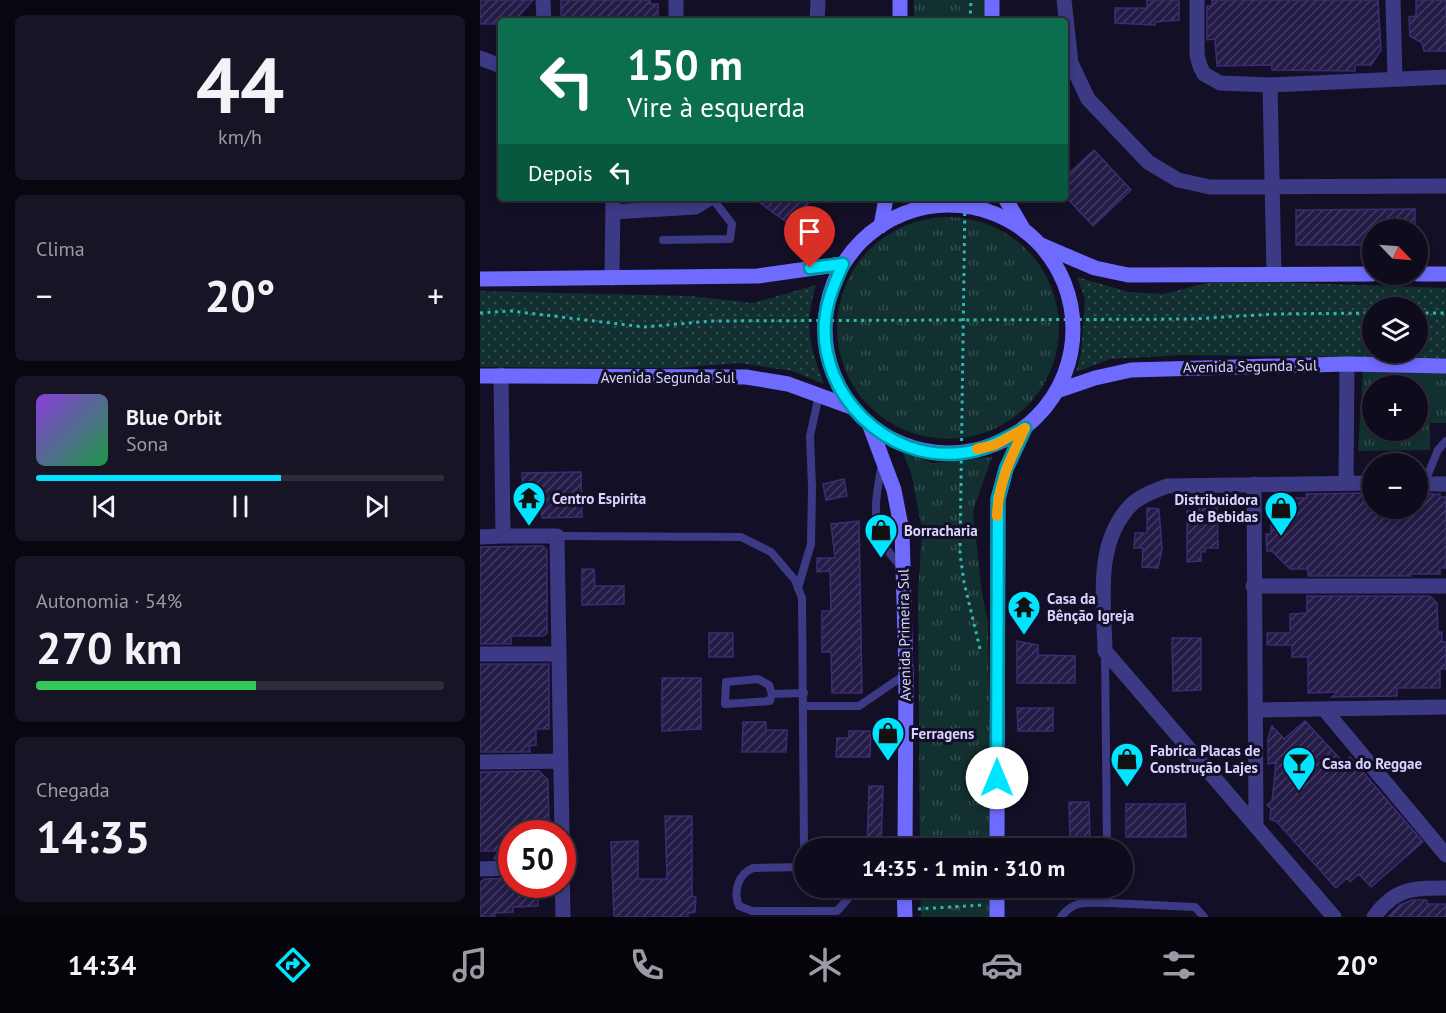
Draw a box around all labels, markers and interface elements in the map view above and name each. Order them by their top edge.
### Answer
text: 44 [196,34,284,135]
text: 150 m [627,37,743,92]
icon: left [528,42,606,120]
text: Vire à esquerda [627,90,805,124]
text: km/h [218,124,262,150]
icon: left [604,156,637,189]
text: Depois [528,159,592,187]
pin [784,206,835,268]
icon: arrive [793,215,826,248]
north arrow [1362,219,1428,285]
map controls [1362,219,1428,519]
text: Clima [36,236,85,262]
text: 20° [205,266,275,324]
text: − [36,274,53,317]
text: + [427,274,444,317]
button: layers [1362,297,1428,363]
street label: Avenida Segunda Sul [1183,355,1318,377]
street label: Avenida Segunda Sul [601,368,736,387]
button: + [1362,375,1428,441]
text: Blue Orbit [126,403,222,431]
text: Sona [126,431,168,457]
button: − [1362,453,1428,519]
temple icon: Centro Espirita [511,480,547,527]
place label: Centro Espirita [552,489,646,508]
icon: previous [88,490,121,523]
icon: pause [224,490,257,523]
icon: next [360,490,393,523]
place label: Distribuidora de Bebidas [1174,490,1258,526]
shop icon: Distribuidora de Bebidas [1263,490,1299,537]
shop icon: Borracharia [863,512,899,559]
place label: Borracharia [904,521,978,540]
street label: Avenida Primeira Sul [893,568,915,701]
text: Autonomia · 54% [36,588,182,614]
temple icon: Casa da Bênção Igreja [1006,589,1042,636]
place label: Casa da Bênção Igreja [1047,589,1134,625]
text: 270 km [36,618,182,676]
shop icon: Ferragens [870,715,906,762]
place label: Ferragens [911,724,974,743]
shop icon: Fabrica Placas de Construção Lajes [1109,741,1145,788]
place label: Fabrica Placas de Construção Lajes [1150,741,1261,777]
bar icon: Casa do Reggae [1281,745,1317,792]
position arrow [965,746,1029,810]
place label: Casa do Reggae [1322,754,1423,773]
text: Chegada [36,777,110,803]
text: 14:35 [36,807,150,865]
speed limit sign: 50 [498,820,576,898]
text: 14:35 · 1 min · 310 m [862,854,1065,882]
icon: directions [272,944,314,986]
icon: music [449,944,491,986]
icon: phone [626,944,668,986]
icon: climate [804,944,846,986]
icon: car [981,944,1023,986]
icon: filters [1158,944,1200,986]
text: 14:34 [68,948,136,982]
text: 20° [1336,948,1378,982]

